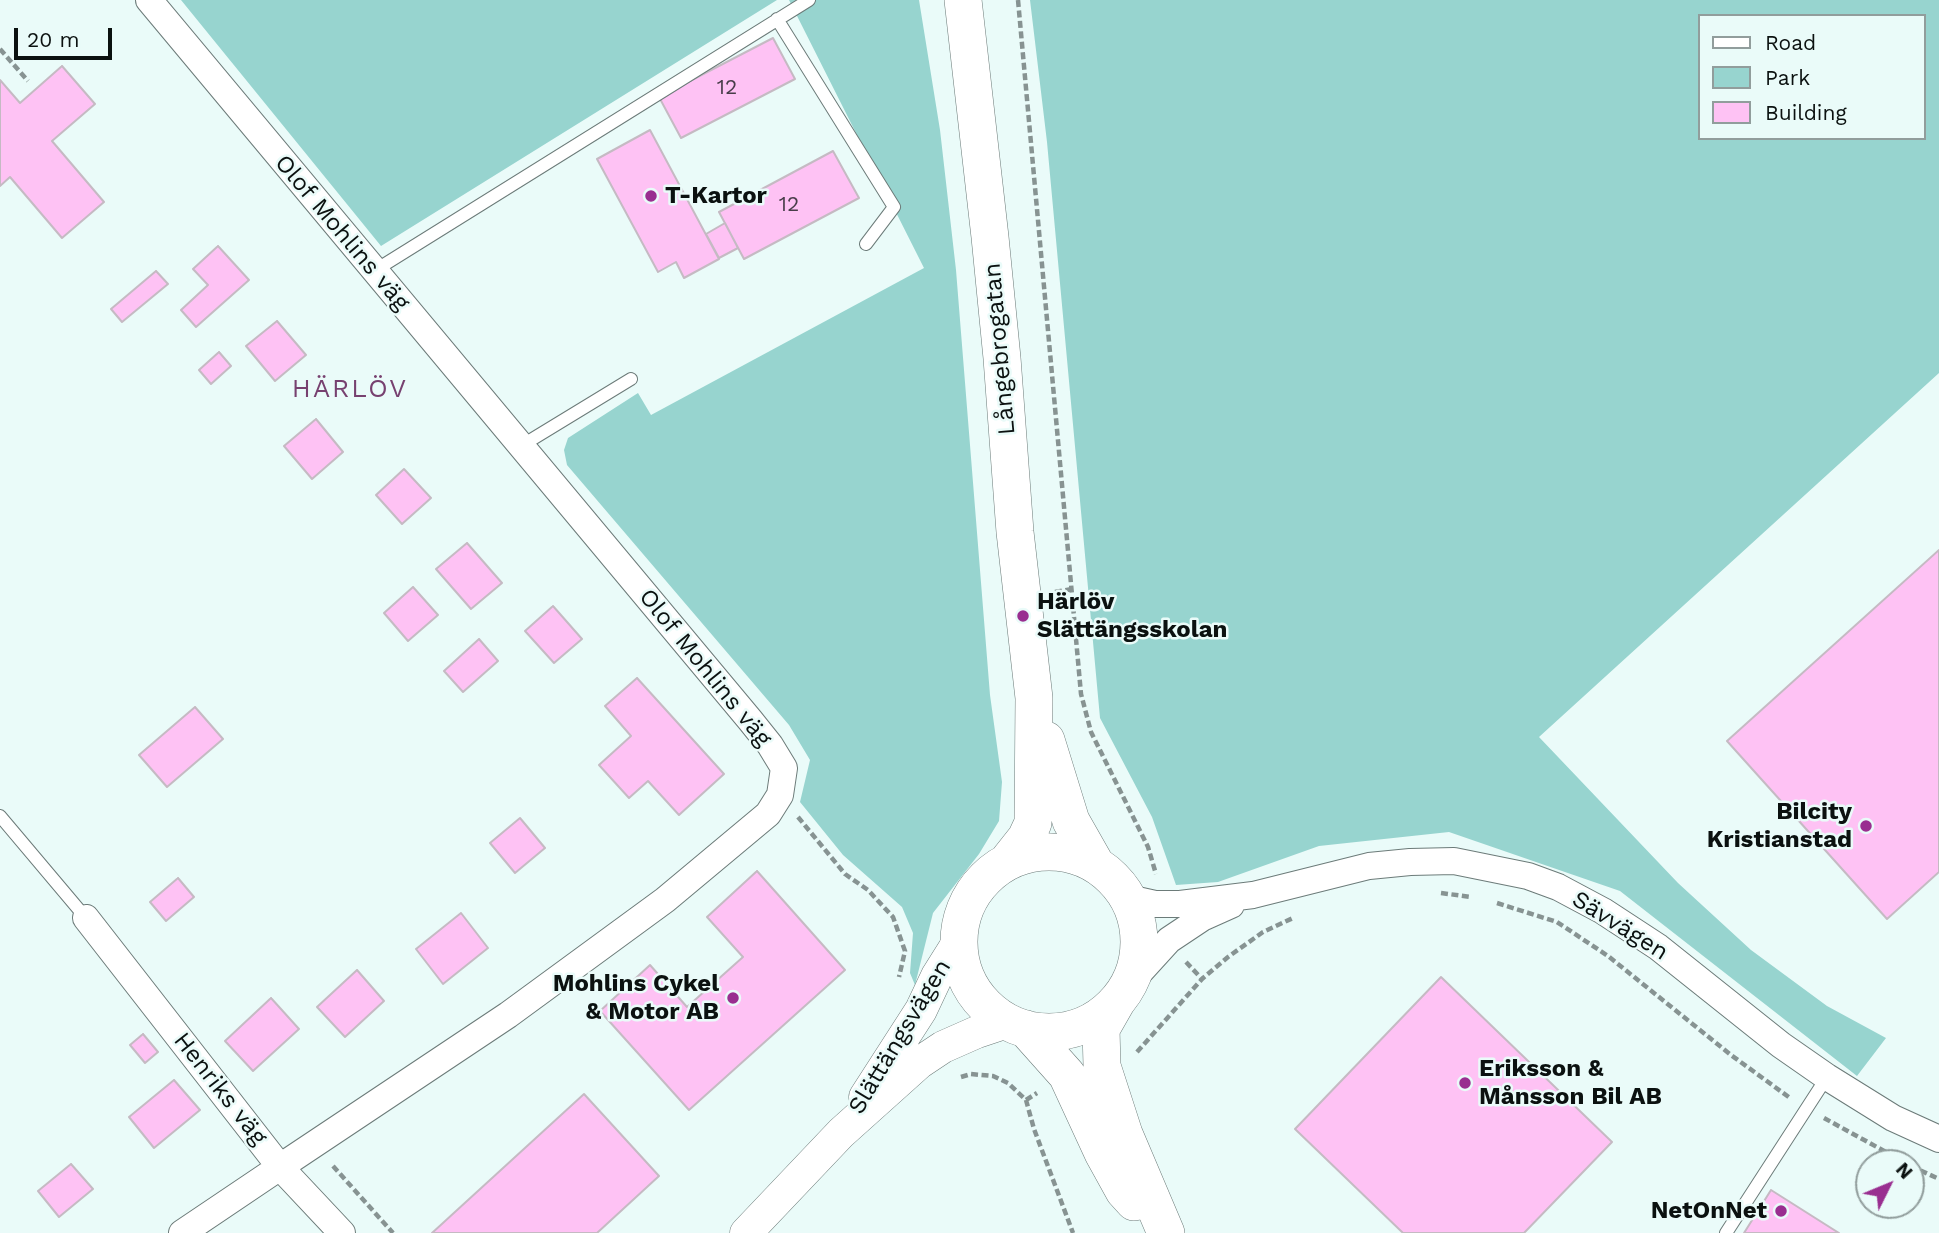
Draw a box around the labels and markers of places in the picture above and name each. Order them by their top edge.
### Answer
place label: T-Kartor [665,182,767,210]
marker: T-Kartor [643,188,659,204]
place label: Härlöv Slättängsskolan [1037,588,1227,644]
marker: Härlöv Slättängsskolan [1015,608,1031,624]
place label: Bilcity Kristianstad [1707,798,1852,854]
marker: Bilcity Kristianstad [1858,818,1874,834]
place label: Mohlins Cykel & Motor AB [553,970,719,1026]
marker: Mohlins Cykel & Motor AB [725,990,741,1006]
place label: Eriksson & Månsson Bil AB [1479,1055,1662,1111]
marker: Eriksson & Månsson Bil AB [1457,1075,1473,1091]
place label: NetOnNet [1651,1197,1767,1225]
marker: NetOnNet [1773,1203,1789,1219]

